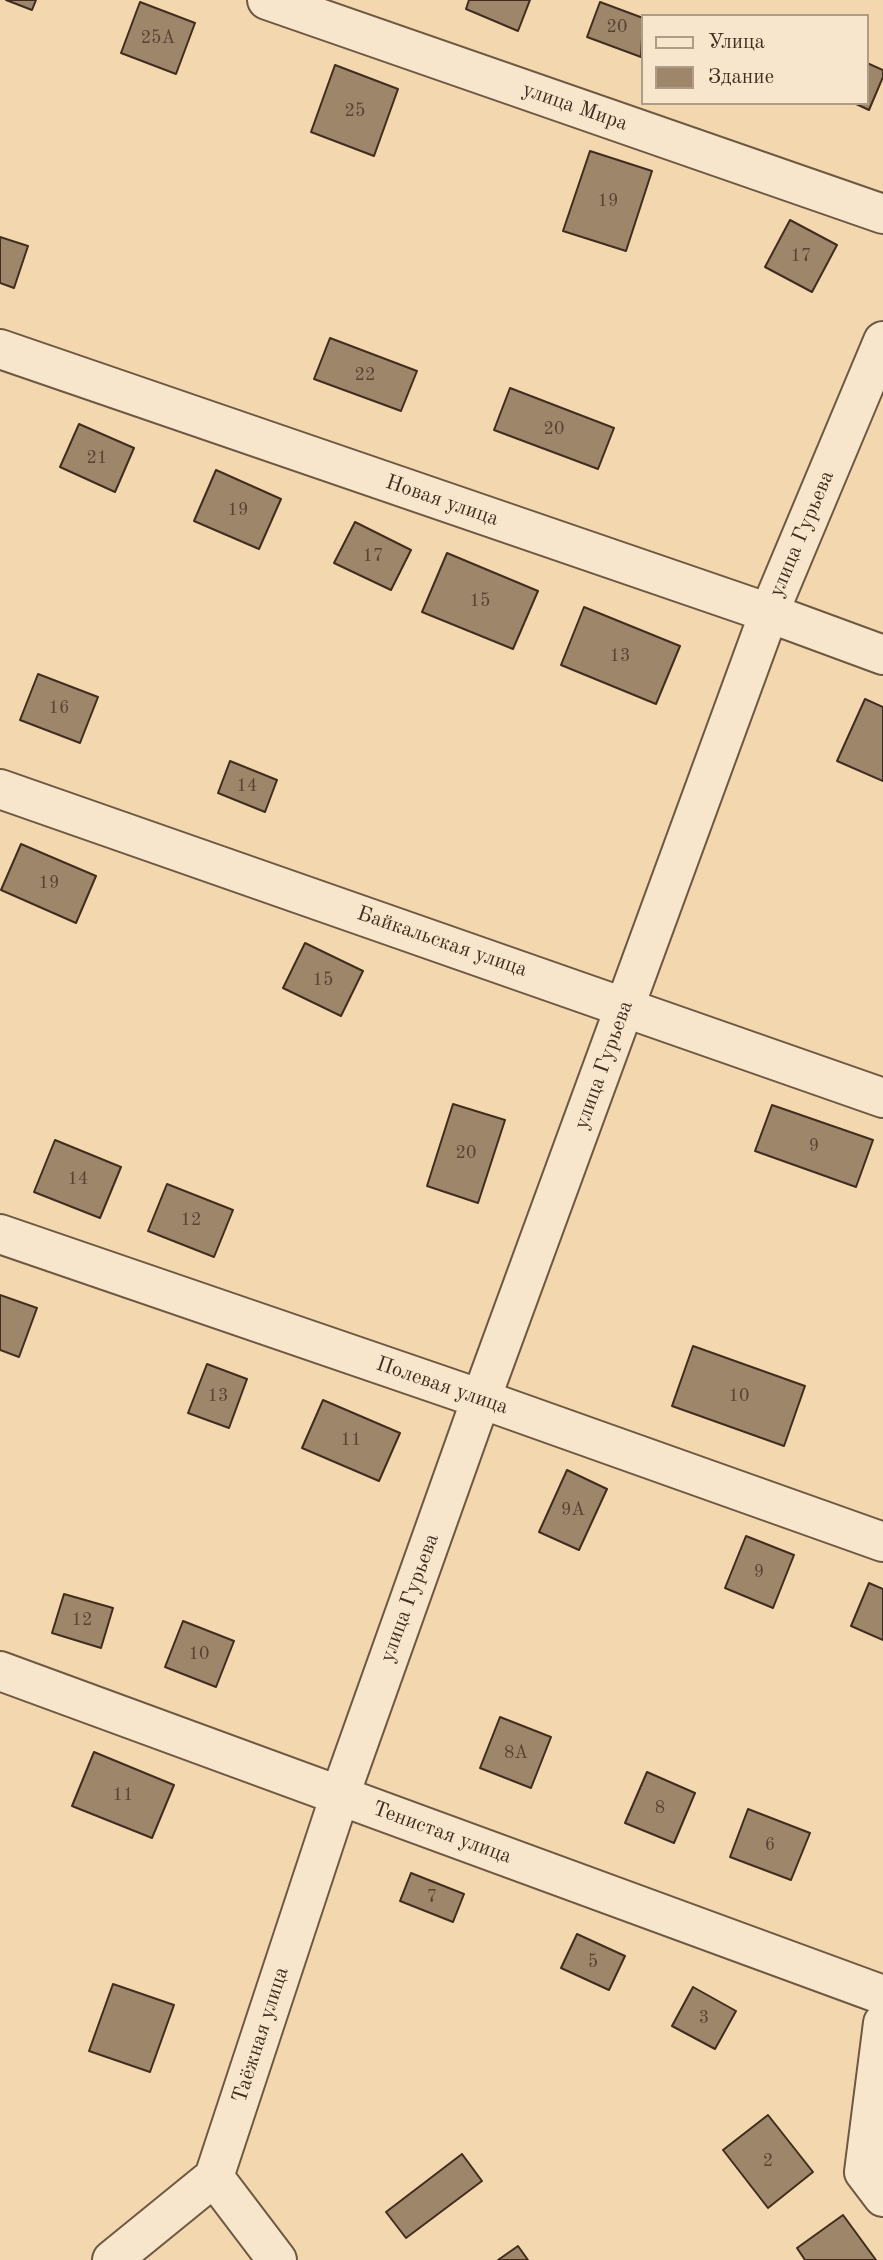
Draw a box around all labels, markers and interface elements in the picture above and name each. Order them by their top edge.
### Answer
legend [642,14,869,105]
house number: 20 [607,16,627,38]
house number: 25А [141,27,175,49]
text: Улица [708,32,765,53]
text: Здание [708,67,774,88]
street label: улица Мира [519,77,631,137]
house number: 25 [345,100,365,122]
house number: 19 [598,190,618,212]
house number: 17 [791,245,811,267]
house number: 22 [355,364,375,386]
house number: 20 [544,418,564,440]
house number: 21 [87,447,107,469]
street label: улица Гурьева [764,467,840,601]
street label: Новая улица [382,470,502,532]
house number: 19 [228,499,248,521]
house number: 17 [363,545,383,567]
house number: 15 [470,590,490,612]
house number: 13 [610,645,630,667]
house number: 16 [49,697,69,719]
house number: 14 [237,775,257,797]
house number: 19 [39,872,59,894]
street label: Байкальская улица [354,901,530,983]
house number: 15 [313,969,333,991]
street label: улица Гурьева [569,997,639,1133]
house number: 9 [809,1135,819,1157]
house number: 20 [456,1142,476,1164]
house number: 14 [68,1168,88,1190]
house number: 12 [181,1209,201,1231]
street label: Полевая улица [373,1352,511,1420]
house number: 13 [208,1385,228,1407]
house number: 10 [729,1385,749,1407]
house number: 11 [341,1429,361,1451]
house number: 9А [561,1499,585,1521]
street label: улица Гурьева [375,1530,445,1666]
house number: 9 [754,1561,764,1583]
house number: 12 [72,1609,92,1631]
house number: 10 [189,1643,209,1665]
house number: 8А [504,1742,528,1764]
house number: 11 [113,1784,133,1806]
street label: Тенистая улица [369,1796,515,1870]
house number: 8 [655,1797,665,1819]
house number: 6 [765,1834,775,1856]
house number: 7 [427,1886,437,1908]
house number: 5 [588,1951,598,1973]
street label: Таёжная улица [227,1964,295,2106]
house number: 3 [699,2007,709,2029]
house number: 2 [763,2150,773,2172]

